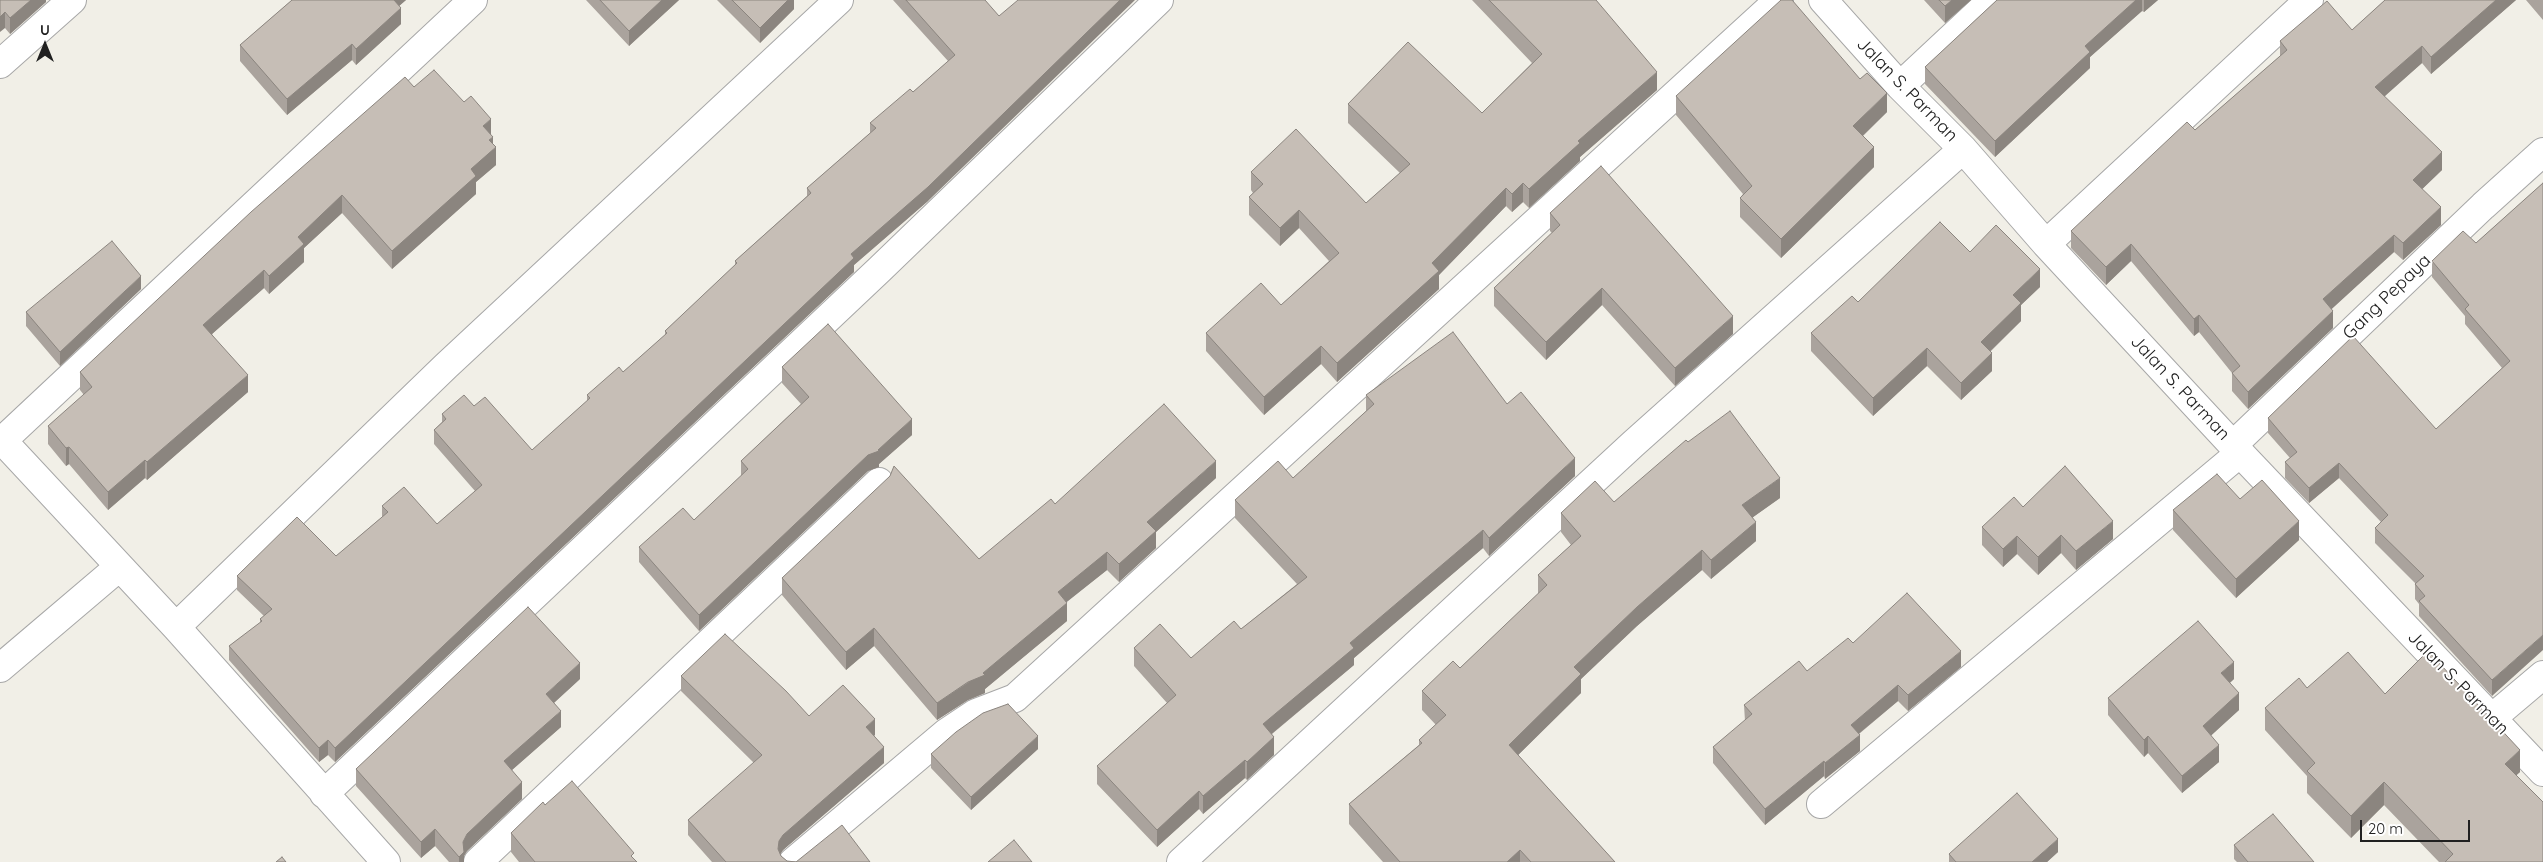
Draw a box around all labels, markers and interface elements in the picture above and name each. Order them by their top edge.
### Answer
north arrow [20,20,70,70]
text: U [40,21,50,39]
street label: Jalan S. Parman [1852,34,1962,146]
street label: Gang Pepaya [2339,250,2435,344]
street label: Jalan S. Parman [2126,331,2234,445]
street label: Jalan S. Parman [2403,627,2513,739]
scale bar [2363,810,2473,842]
text: 20 m [2368,819,2403,838]

